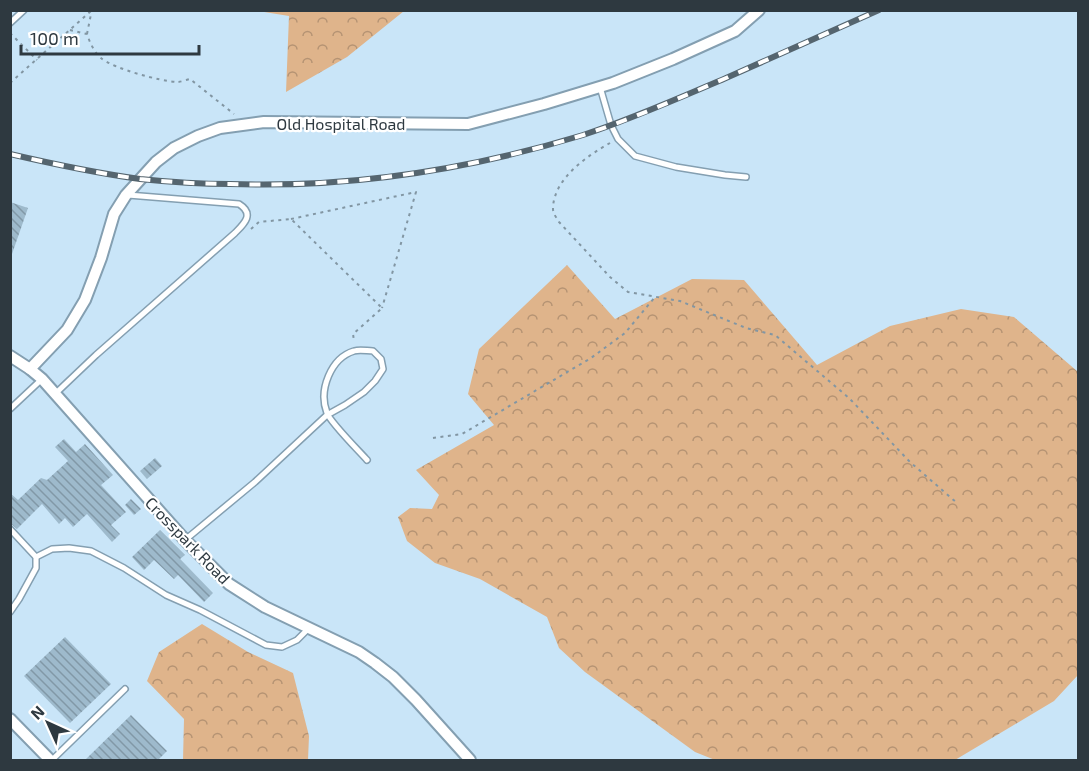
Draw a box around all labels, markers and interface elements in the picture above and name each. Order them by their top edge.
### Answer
scale bar [21,18,200,56]
text: 100 m [30,27,79,49]
street label: Old Hospital Road [277,114,405,133]
street label: Crosspark Road [142,493,234,587]
north arrow [18,693,78,753]
text: N [26,701,48,723]

